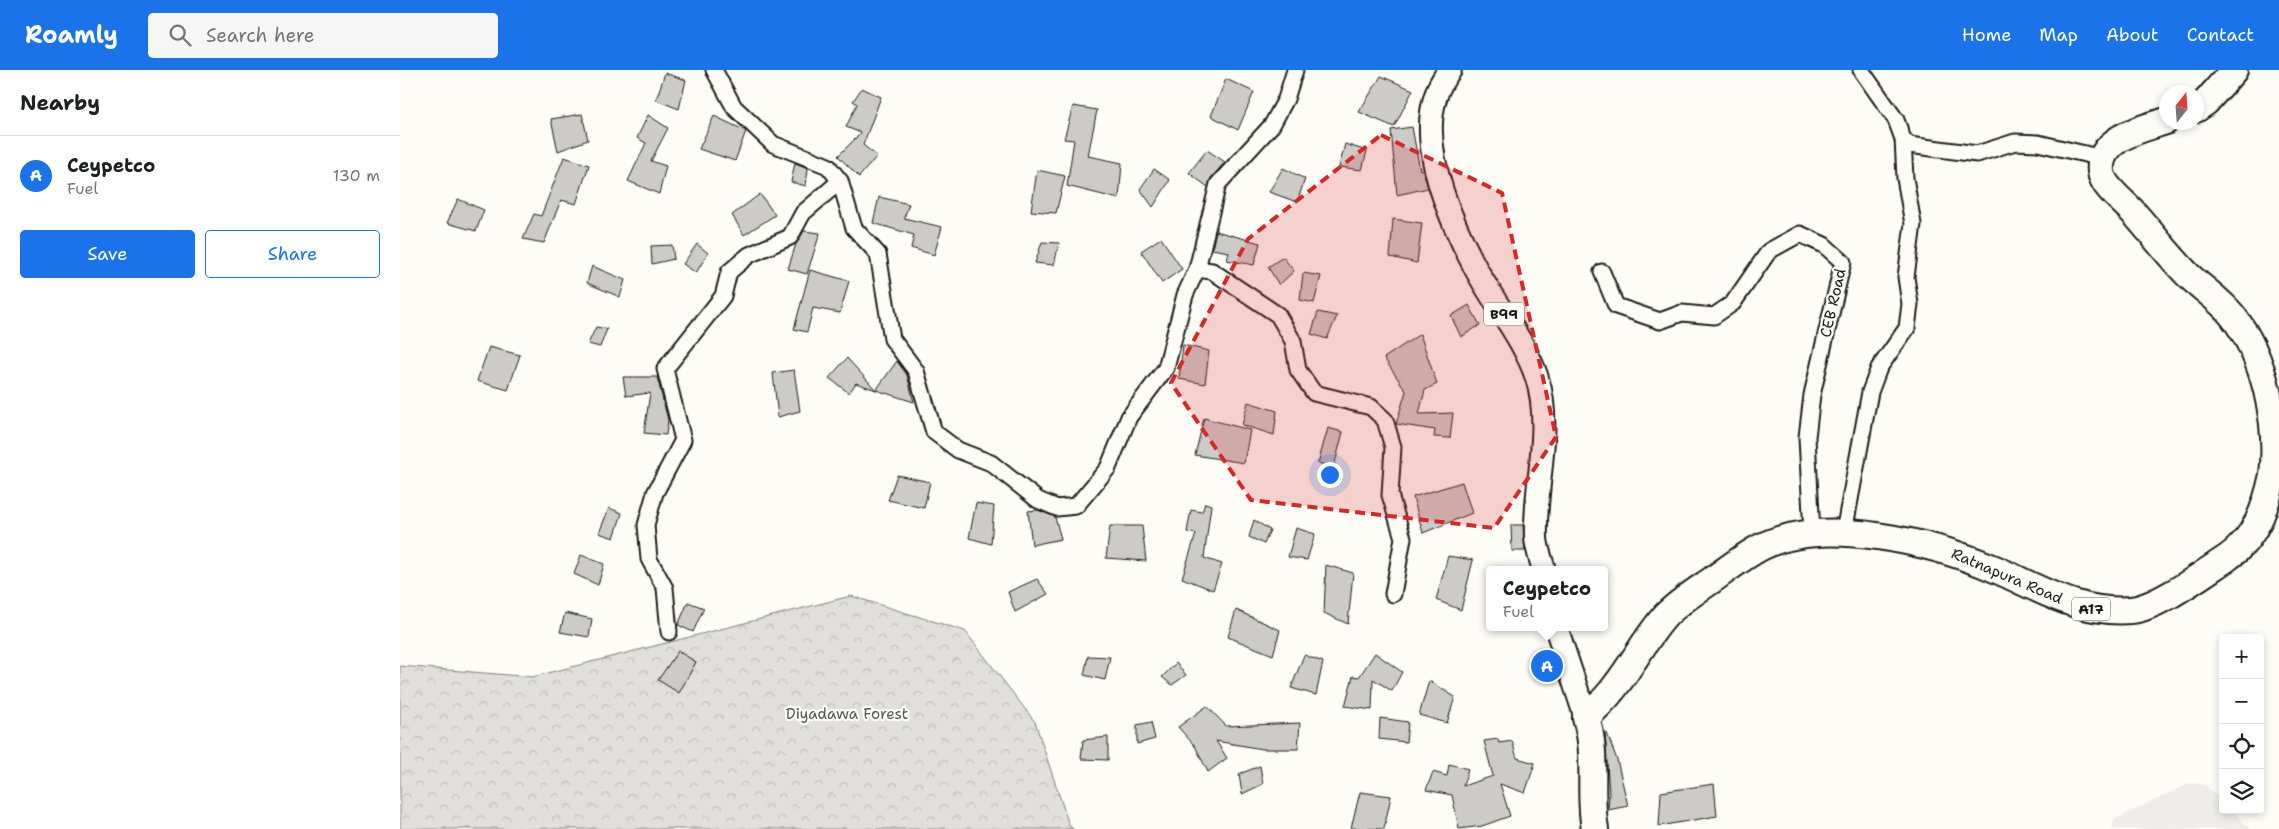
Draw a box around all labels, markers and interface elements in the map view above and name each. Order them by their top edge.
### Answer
search box [148,13,498,58]
text: Roamly [25,19,118,51]
icon: search [166,21,194,49]
text: Search here [206,23,315,48]
text: Home [1962,23,2011,47]
text: Map [2039,23,2078,47]
text: About [2106,23,2159,47]
text: Contact [2187,23,2254,47]
north arrow [2159,85,2204,130]
text: Nearby [20,89,100,117]
text: Ceypetco [67,153,155,178]
text: A [30,165,42,186]
text: 130 m [333,165,380,186]
text: Fuel [67,178,98,199]
button: Save [20,230,195,278]
button: Share [205,230,380,278]
street label: CEB Road [1815,266,1851,339]
road number: B99 [1484,302,1524,325]
your location [1317,462,1343,488]
street label: Ratnapura Road [1948,544,2066,609]
popup [1486,566,1608,631]
text: Ceypetco [1503,576,1591,601]
road number: A17 [2072,598,2110,620]
text: Fuel [1503,601,1534,622]
map controls [2219,634,2264,814]
button: + [2219,634,2264,679]
pin: A [1531,647,1563,685]
button: − [2219,679,2264,724]
park label: Diyadawa Forest [786,704,908,724]
button: locate [2219,724,2264,769]
button: layers [2219,769,2264,814]

